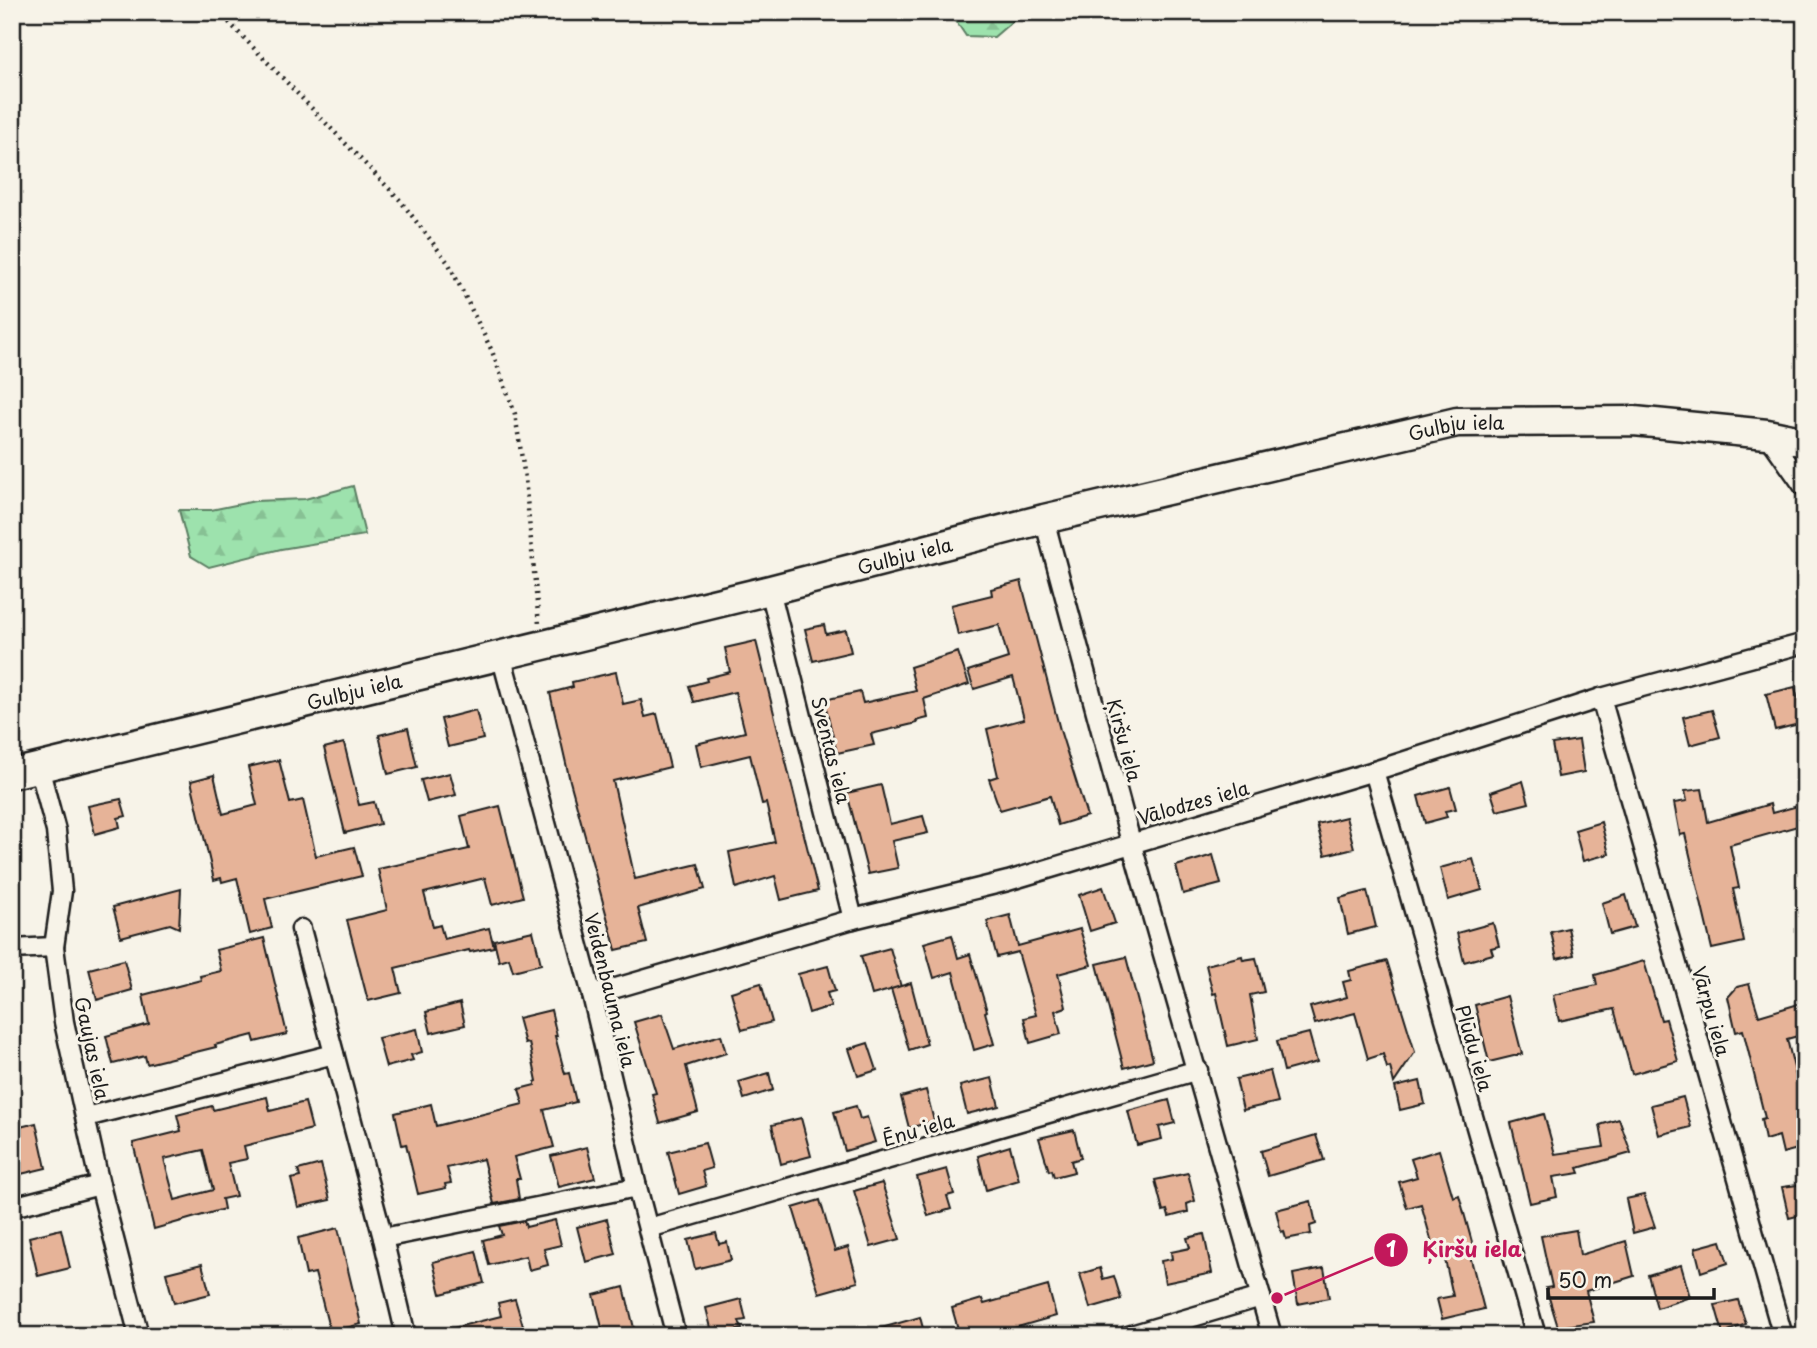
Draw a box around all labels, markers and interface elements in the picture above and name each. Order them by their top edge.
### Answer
street label: Gulbju iela [1405,408,1505,447]
street label: Gulbju iela [854,529,955,581]
street label: Gulbju iela [304,666,405,716]
street label: Sventas iela [805,694,859,806]
street label: Ķiršu iela [1101,696,1149,785]
street label: Vālodzes iela [1134,773,1252,831]
street label: Veidenbauma iela [578,910,644,1071]
street label: Vārpu iela [1686,963,1738,1059]
street label: Gaujas iela [68,994,118,1103]
street label: Plūdu iela [1449,1001,1501,1095]
street label: Ēnu iela [879,1105,957,1153]
callout: Ķiršu iela [1373,1229,1535,1271]
text: 1 [1386,1232,1396,1264]
text: Ķiršu iela [1422,1232,1522,1264]
scale bar [1548,1257,1714,1301]
text: 50 m [1558,1263,1612,1295]

